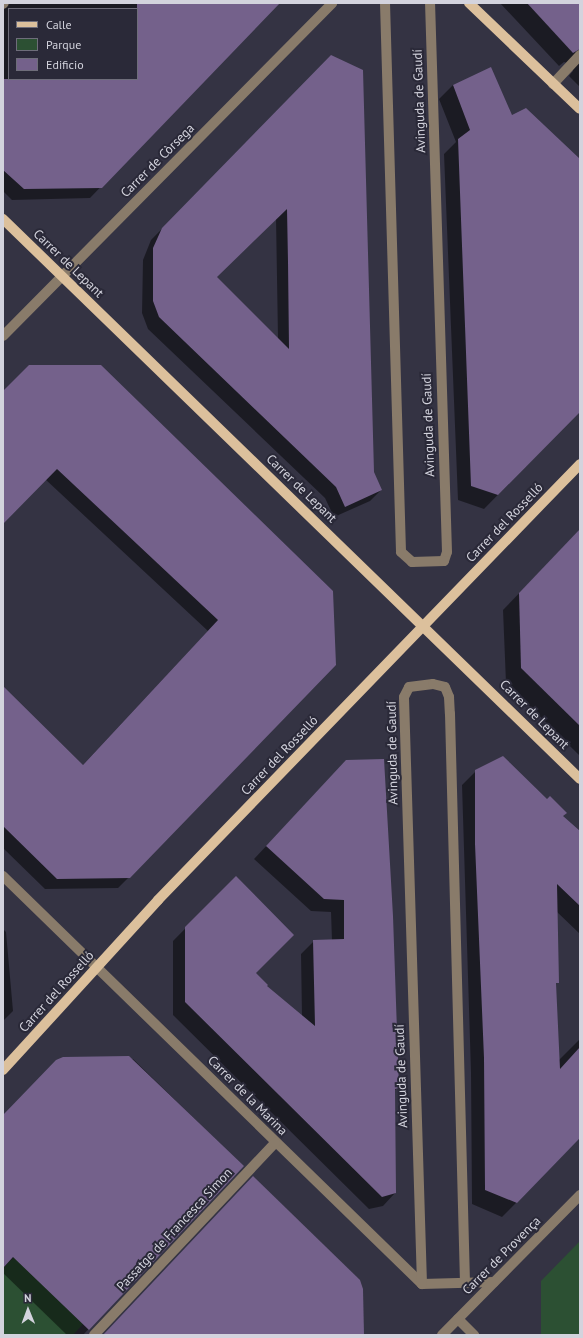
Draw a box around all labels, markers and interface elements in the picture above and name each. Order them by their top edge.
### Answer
legend [8,8,138,80]
text: Calle [46,17,72,32]
text: Parque [46,37,81,52]
street label: Avinguda de Gaudí [410,49,430,153]
text: Edificio [46,57,84,72]
street label: Carrer de Còrsega [118,121,198,201]
street label: Carrer de Lepant [30,227,106,301]
street label: Avinguda de Gaudí [419,373,439,477]
street label: Carrer de Lepant [263,452,339,526]
street label: Carrer del Rosselló [463,480,547,566]
street label: Carrer de Lepant [496,677,572,753]
street label: Avinguda de Gaudí [384,701,402,805]
street label: Carrer del Rosselló [238,713,322,799]
street label: Carrer del Rosselló [16,948,98,1036]
street label: Avinguda de Gaudí [392,1024,412,1128]
street label: Carrer de la Marina [204,1053,290,1139]
street label: Passatge de Francesca Simon [114,1165,236,1295]
street label: Carrer de Provença [460,1214,544,1298]
north arrow [8,1290,48,1330]
text: N [24,1291,32,1305]

